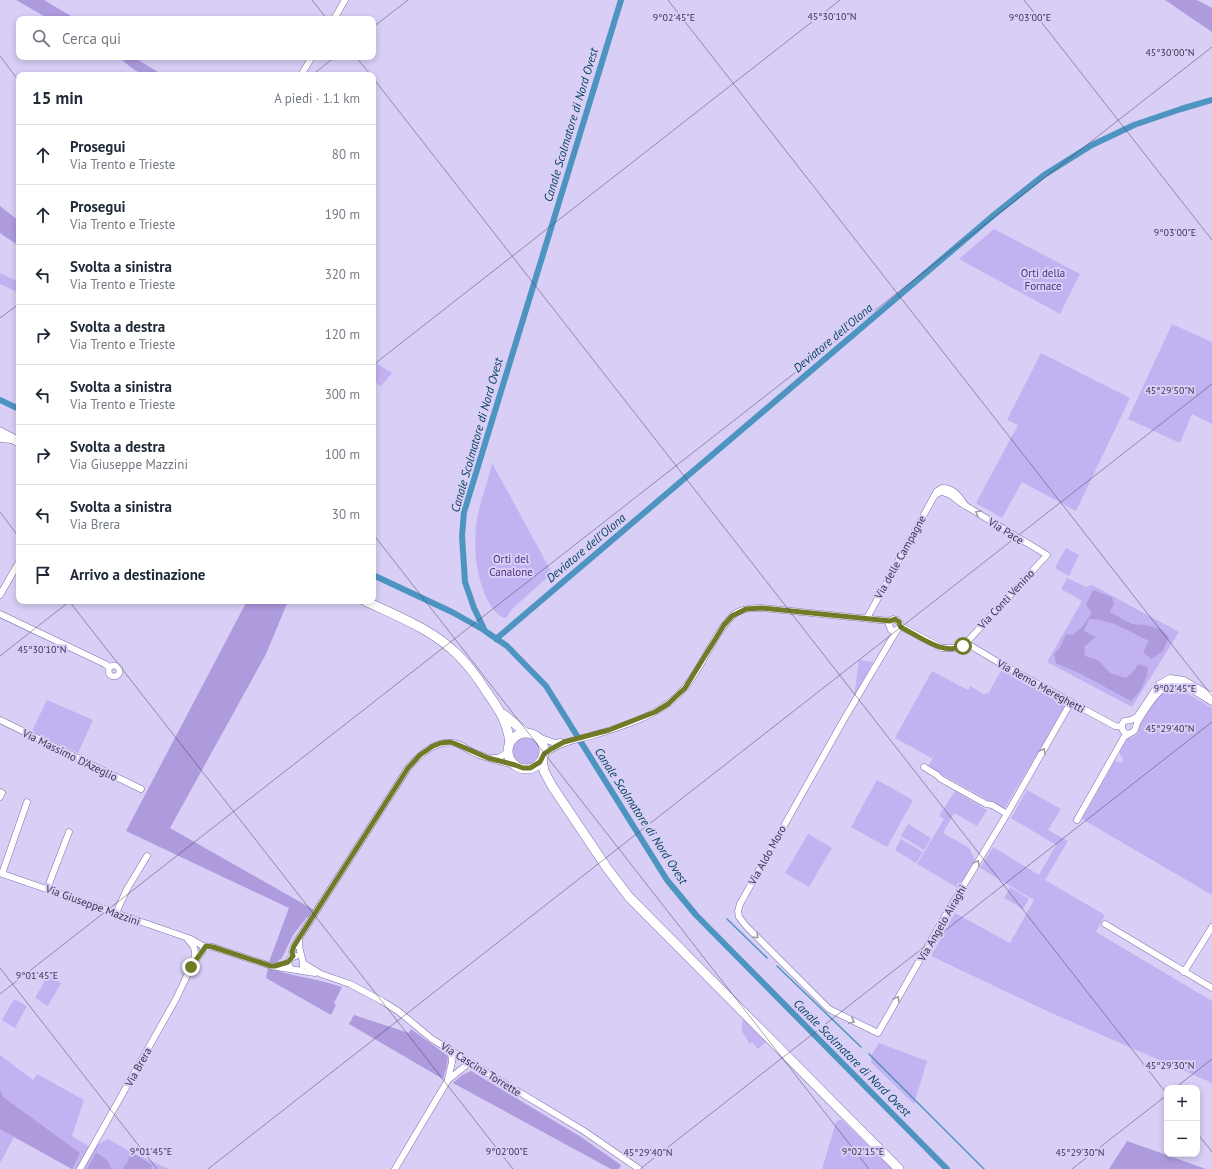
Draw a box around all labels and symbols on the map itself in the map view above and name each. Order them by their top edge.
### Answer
text: 45°30'10"N [807,10,857,23]
text: 9°02'45"E [653,11,695,24]
text: 9°03'00"E [1009,11,1051,24]
water label: Canale Scolmatore di Nord Ovest [540,45,601,203]
text: 45°30'00"N [1145,46,1195,59]
text: 9°03'00"E [1154,226,1196,239]
park label: Orti della Fornace [1021,266,1065,293]
water label: Deviatore dell'Olona [790,300,876,375]
water label: Canale Scolmatore di Nord Ovest [447,355,506,514]
text: 45°29'50"N [1145,384,1195,397]
water label: Deviatore dell'Olona [543,510,629,585]
one-way arrow [975,510,982,518]
street label: Via delle Campagne [871,512,929,602]
street label: Via Pace [985,514,1027,548]
park label: Orti del Canalone [489,552,533,579]
street label: Via Conti Venino [974,566,1037,633]
route start [954,637,972,655]
text: 45°30'10"N [17,643,67,656]
street label: Via Remo Mereghetti [994,656,1087,716]
text: 9°02'45"E [1154,682,1196,695]
text: 45°29'40"N [1145,722,1195,735]
street label: Via Massimo D'Azeglio [19,725,120,784]
water label: Canale Scolmatore di Nord Ovest [592,745,692,888]
one-way arrow [1039,748,1046,755]
street label: Via Aldo Moro [744,823,789,888]
one-way arrow [973,860,980,867]
street label: Via Giuseppe Mazzini [43,881,142,929]
street label: Via Angelo Airaghi [914,882,970,965]
one-way arrow [751,931,759,939]
route end [182,958,200,976]
text: 9°01'45"E [16,969,58,982]
water label: Canale Scolmatore di Nord Ovest [791,996,915,1120]
one-way arrow [893,996,900,1003]
one-way arrow [848,1016,856,1024]
street label: Via Cascina Torrette [437,1038,524,1100]
street label: Via Brera [121,1045,154,1090]
text: 45°29'30"N [1145,1059,1195,1072]
text: 9°01'45"E [130,1145,172,1158]
text: 9°02'00"E [486,1145,528,1158]
text: 9°02'15"E [842,1145,884,1158]
text: 45°29'40"N [623,1146,673,1159]
text: 45°29'30"N [1055,1146,1105,1159]

